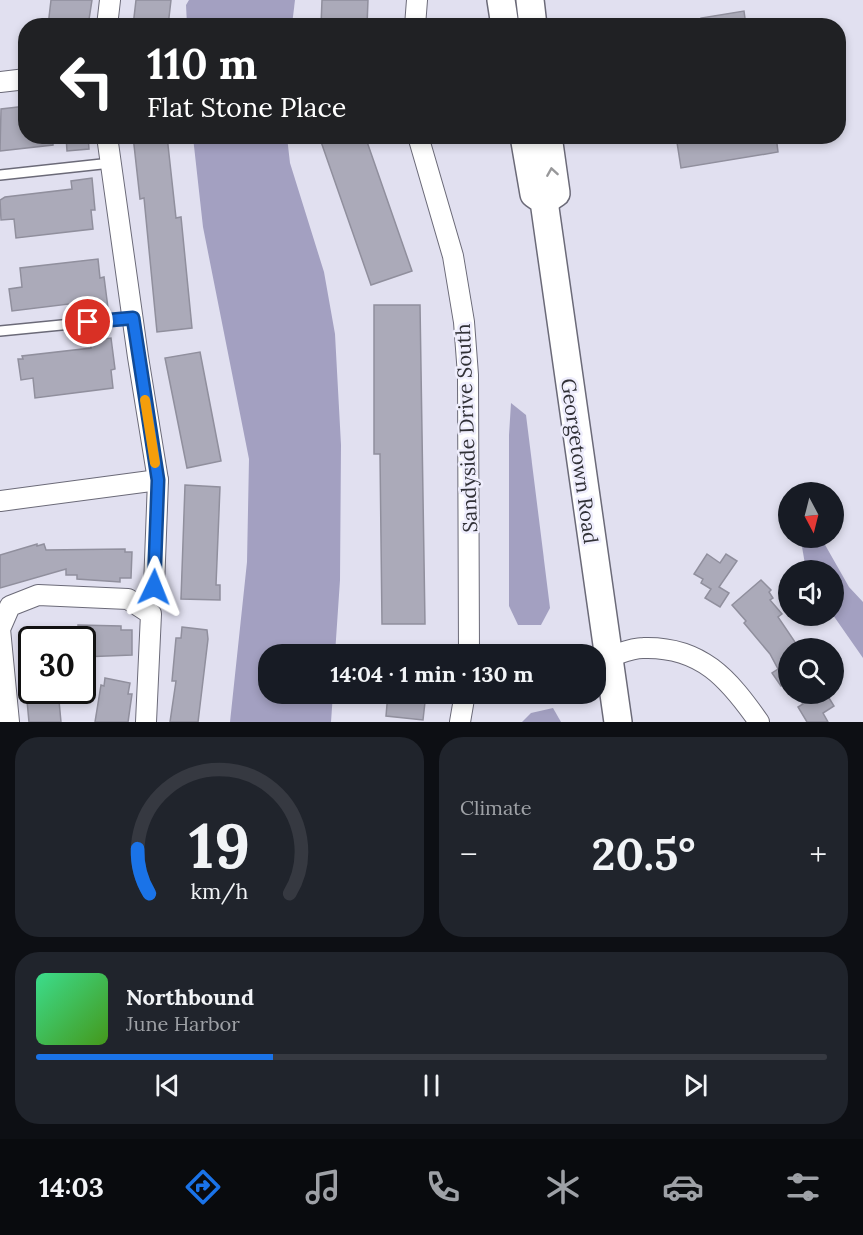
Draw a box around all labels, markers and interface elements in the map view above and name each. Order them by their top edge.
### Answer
text: 110 m [147,37,258,91]
icon: left [48,42,126,120]
text: Flat Stone Place [147,90,346,124]
one-way arrow [547,167,559,176]
pin [62,296,113,347]
icon: arrive [71,305,104,338]
street label: Sandyside Drive South [450,323,482,533]
street label: Georgetown Road [556,377,604,545]
north arrow [778,482,844,548]
map controls [778,482,844,704]
position arrow [122,555,186,619]
button: sound [778,560,844,626]
speed limit sign: 30 [18,626,96,704]
button: search [778,638,844,704]
text: 14:04 · 1 min · 130 m [330,660,534,688]
text: Climate [460,795,532,820]
text: 19 [189,805,250,885]
text: 20.5° [592,825,695,882]
text: − [460,833,478,875]
text: + [809,833,827,875]
text: km/h [191,877,249,905]
text: Northbound [126,983,254,1011]
text: June Harbor [126,1011,240,1036]
icon: previous [151,1069,184,1102]
icon: pause [415,1069,448,1102]
icon: next [679,1069,712,1102]
icon: directions [182,1166,224,1208]
icon: music [302,1166,344,1208]
icon: phone [422,1166,464,1208]
icon: climate [542,1166,584,1208]
icon: car [662,1166,704,1208]
icon: filters [782,1166,824,1208]
text: 14:03 [39,1170,104,1204]

